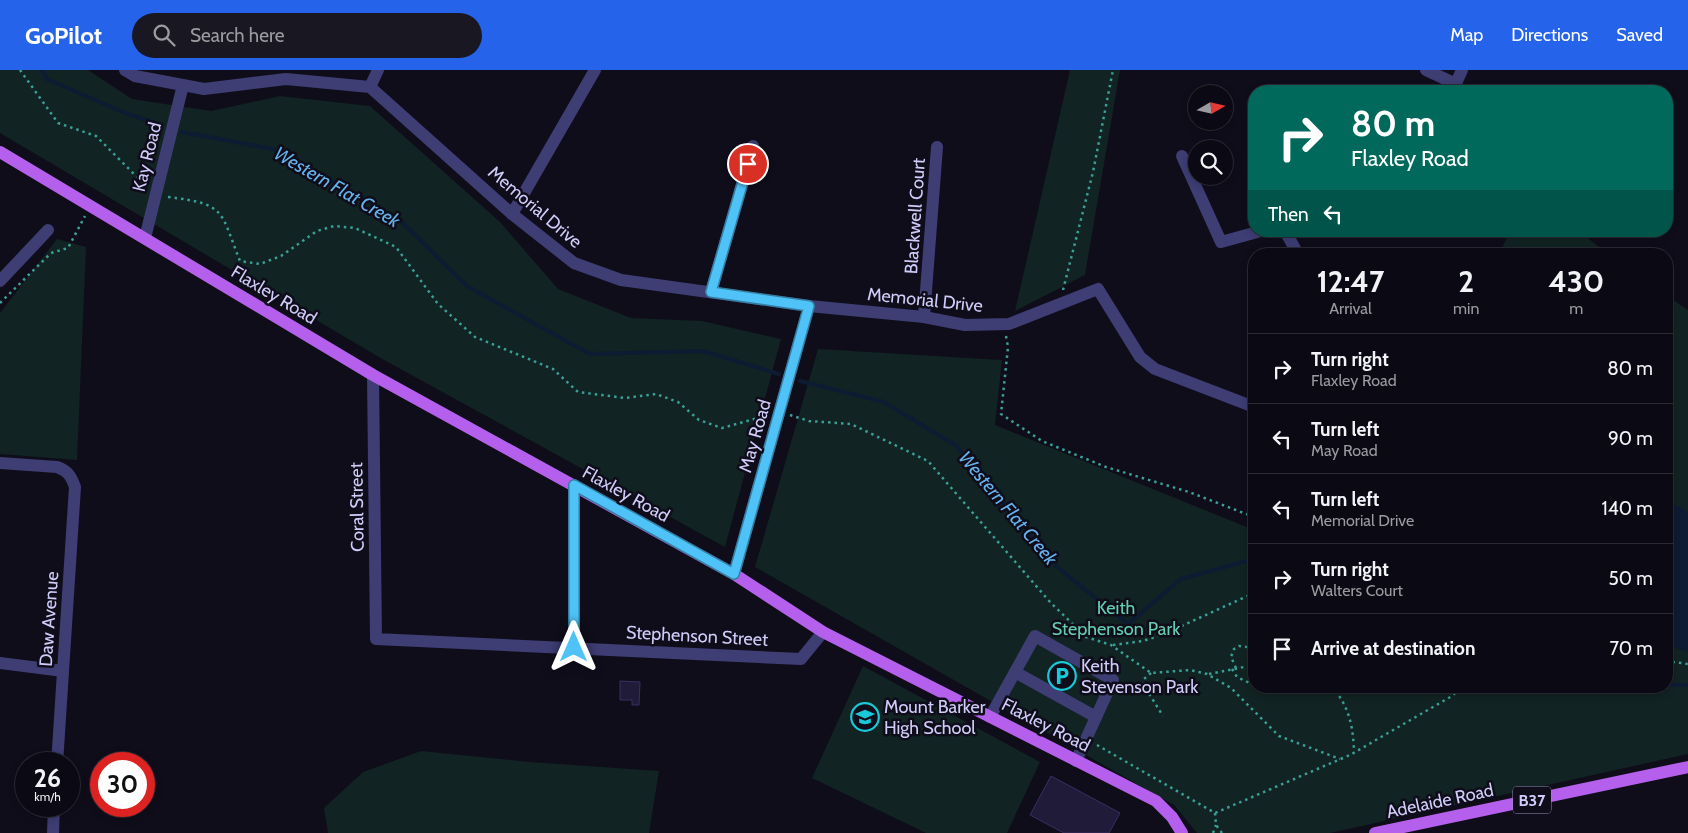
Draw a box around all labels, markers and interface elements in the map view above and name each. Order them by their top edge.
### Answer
search box [132,13,482,58]
text: GoPilot [25,21,102,50]
icon: search [150,21,178,49]
text: Search here [190,24,284,47]
text: Map [1450,24,1483,46]
text: Directions [1511,24,1588,46]
text: Saved [1616,24,1663,46]
north arrow [1188,85,1232,130]
map controls [1188,85,1233,185]
text: 80 m [1351,102,1435,145]
icon: right [1268,105,1333,170]
street label: Kay Road [128,120,166,194]
button: search [1188,140,1233,185]
water label: Western Flat Creek [270,142,405,233]
pin [727,143,769,185]
text: Flaxley Road [1351,145,1469,172]
icon: arrive [734,150,762,178]
street label: Blackwell Court [900,157,930,275]
street label: Memorial Drive [483,161,587,253]
icon: left [1319,200,1347,228]
text: Then [1268,203,1309,226]
street label: Flaxley Road [227,261,321,329]
text: 12:47 [1317,263,1384,300]
text: 2 [1458,263,1474,300]
text: 430 [1548,263,1604,300]
street label: Memorial Drive [866,283,984,317]
text: Arrival [1329,299,1372,318]
text: min [1453,299,1479,318]
text: m [1569,299,1583,318]
text: Turn right [1311,348,1389,371]
icon: right [1268,355,1296,383]
text: 80 m [1607,357,1653,380]
text: Flaxley Road [1311,371,1397,390]
street label: May Road [734,397,776,475]
text: Turn left [1311,418,1379,441]
icon: left [1268,425,1296,453]
text: 90 m [1608,427,1653,450]
text: May Road [1311,441,1378,460]
water label: Western Flat Creek [954,446,1063,570]
street label: Flaxley Road [579,461,673,527]
street label: Coral Street [345,462,369,552]
text: Turn left [1311,488,1379,511]
icon: left [1268,495,1296,523]
text: 140 m [1602,497,1653,520]
text: Memorial Drive [1311,511,1414,530]
text: Turn right [1311,558,1389,581]
icon: right [1268,565,1296,593]
text: 50 m [1609,567,1653,590]
street label: Daw Avenue [35,571,63,667]
text: Walters Court [1311,581,1403,600]
park label: Keith Stephenson Park [1052,597,1181,640]
position arrow [547,620,599,672]
street label: Stephenson Street [625,621,769,651]
icon: arrive [1268,635,1296,663]
text: Arrive at destination [1311,637,1475,660]
text: 70 m [1609,637,1653,660]
place label: Keith Stevenson Park [1081,655,1199,698]
parking icon: Keith Stevenson Park [1047,661,1077,691]
street label: Flaxley Road [998,693,1094,757]
place label: Mount Barker High School [884,696,986,739]
school or university icon: Mount Barker High School [850,702,880,732]
speed limit sign: 30 [90,752,155,817]
text: 26 [34,763,61,793]
street label: Adelaide Road [1384,779,1496,823]
road number: B37 [1513,786,1551,814]
text: km/h [34,789,61,804]

